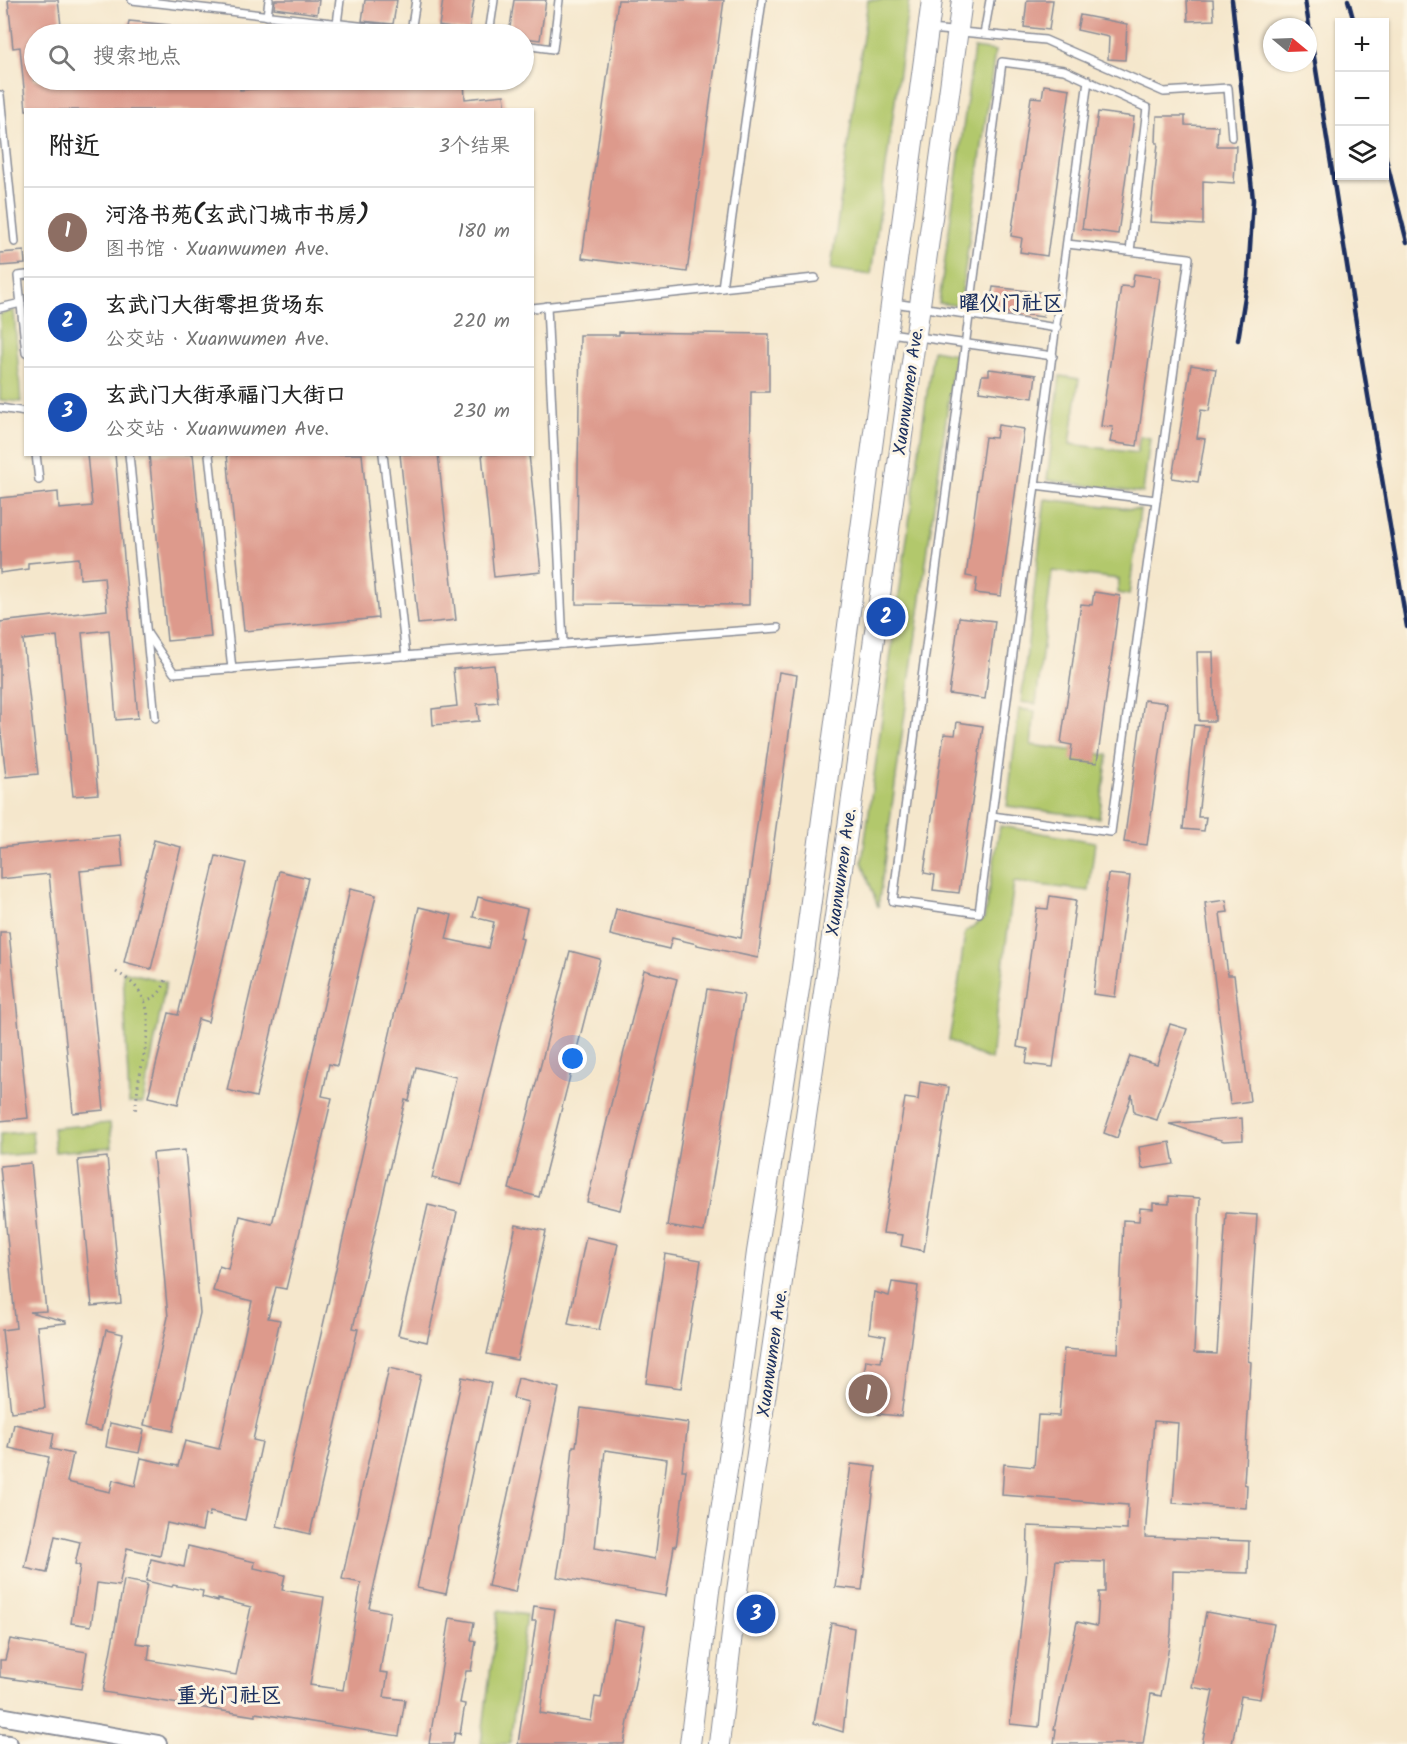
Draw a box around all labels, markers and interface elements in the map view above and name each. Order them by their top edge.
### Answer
north arrow [1263,18,1317,72]
map controls [1335,18,1389,180]
button: + [1335,18,1389,72]
search box [24,24,534,90]
text: 搜索地点 [93,40,181,75]
icon: search [45,41,78,74]
button: − [1335,72,1389,126]
text: 附近 [48,126,100,168]
button: layers [1335,126,1389,180]
text: 3个结果 [439,131,510,163]
text: 河洛书苑(玄武门城市书房) [105,199,369,234]
text: 1 [64,216,71,248]
text: 180 m [458,216,510,248]
text: 图书馆 · Xuanwumen Ave. [105,234,329,266]
district label: 曜仪门社区 [959,288,1064,321]
text: 玄武门大街零担货场东 [105,289,325,324]
text: 2 [62,306,73,338]
text: 220 m [453,306,510,338]
text: 公交站 · Xuanwumen Ave. [105,324,329,356]
street label: Xuanwumen Ave. [886,325,933,457]
text: 玄武门大街承福门大街口 [105,379,347,414]
text: 3 [62,396,73,428]
text: 230 m [453,396,510,428]
text: 公交站 · Xuanwumen Ave. [105,414,329,446]
pin: 2 [866,594,906,640]
street label: Xuanwumen Ave. [819,806,866,938]
your location [558,1044,587,1073]
street label: Xuanwumen Ave. [750,1287,797,1419]
pin: 1 [848,1372,888,1416]
pin: 3 [736,1592,776,1636]
district label: 重光门社区 [177,1680,282,1713]

